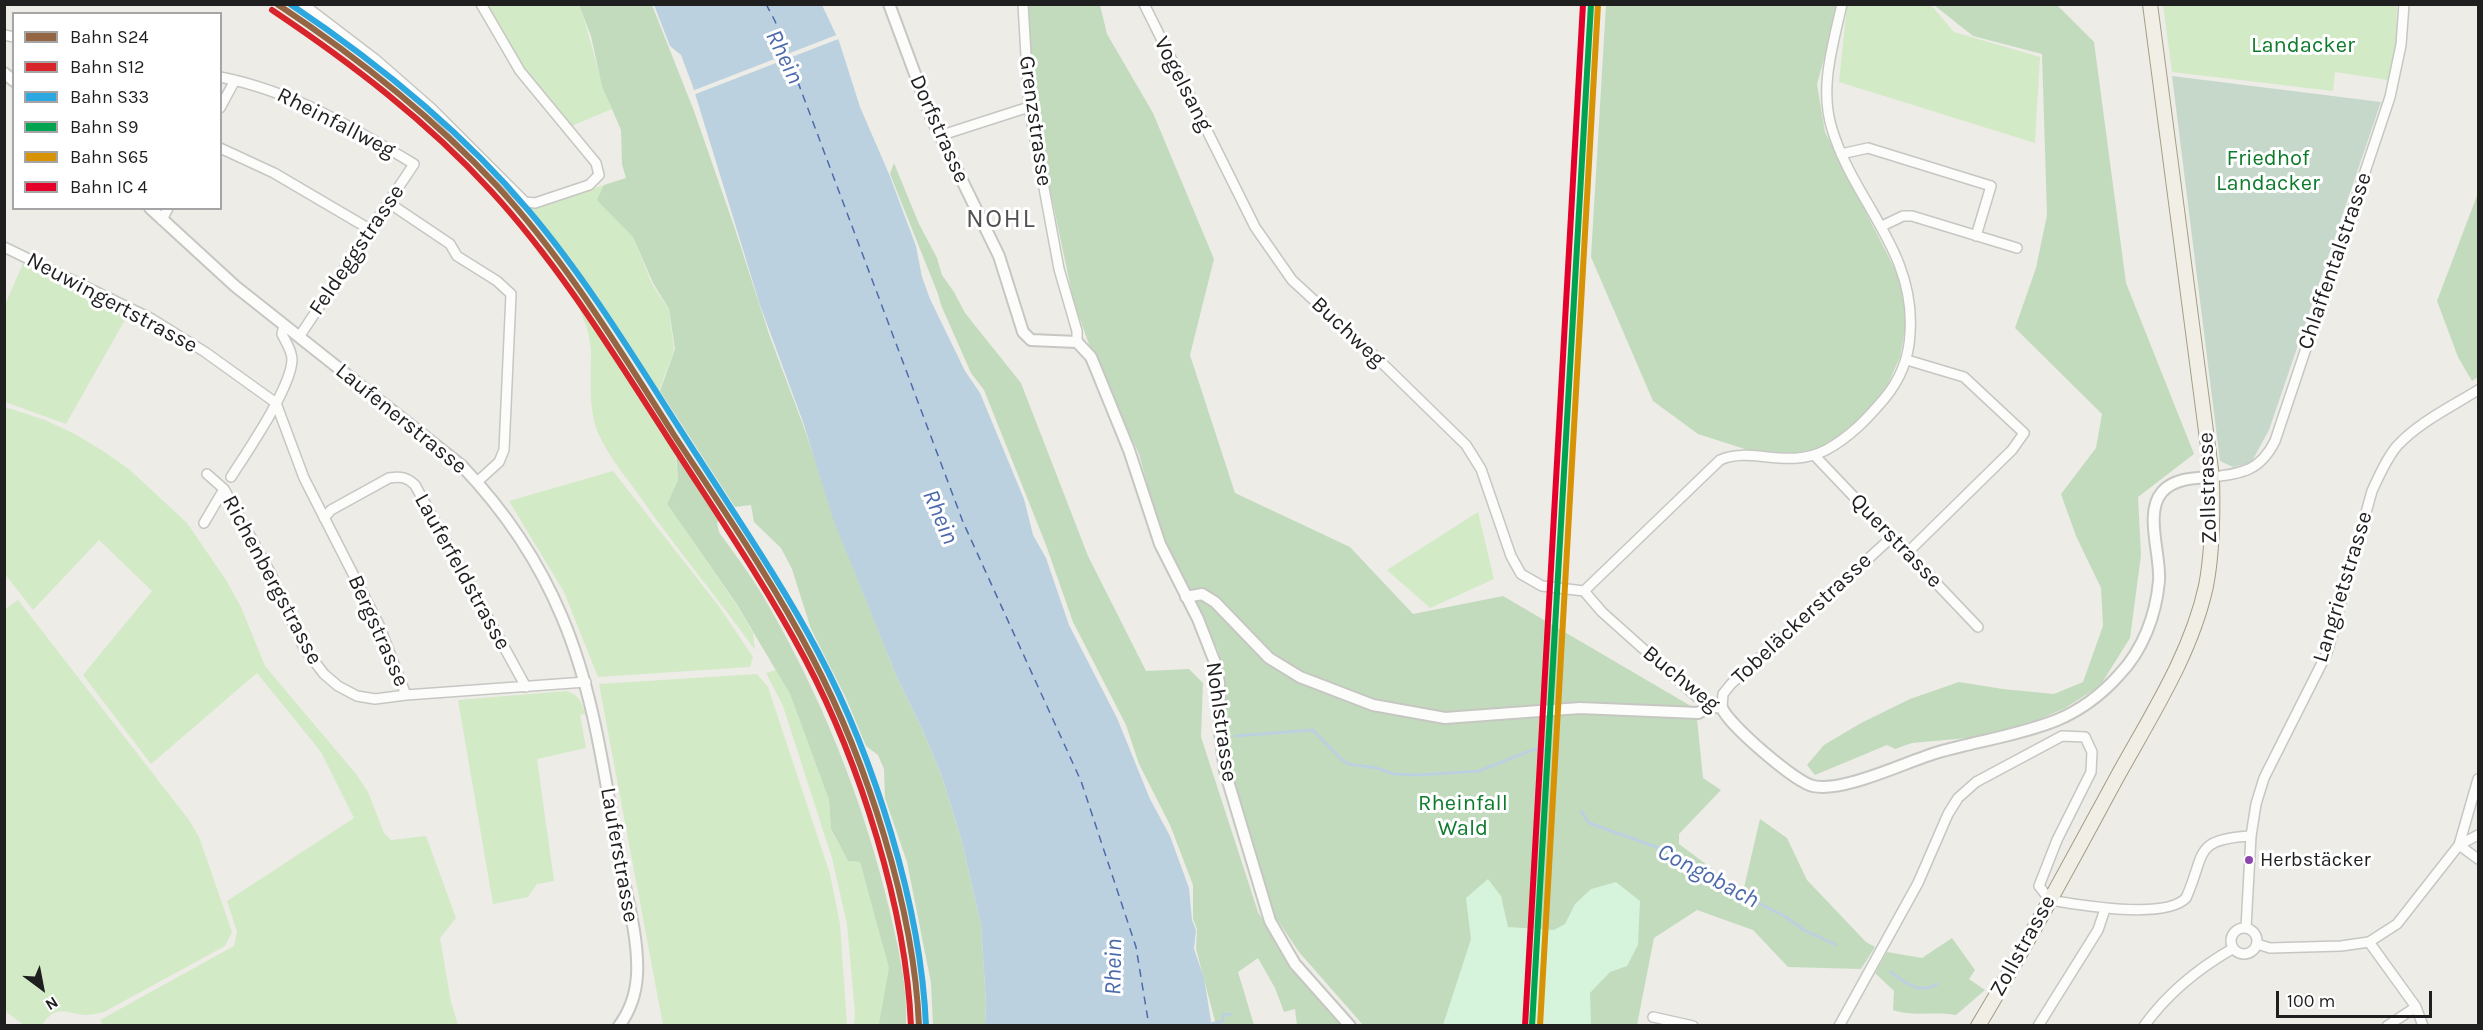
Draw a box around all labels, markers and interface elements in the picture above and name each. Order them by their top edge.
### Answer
legend [12,12,222,210]
water label: Rhein [759,25,809,89]
text: Bahn S24 [70,26,148,48]
street label: Vogelsang [1148,32,1218,136]
park label: Landacker [2251,33,2355,59]
street label: Grenzstrasse [1013,54,1057,188]
text: Bahn S12 [70,56,144,78]
street label: Dorfstrasse [903,71,975,187]
street label: Rheinfallweg [272,82,400,164]
text: Bahn S33 [70,86,149,108]
text: Bahn S9 [70,116,138,138]
text: Bahn S65 [70,146,148,168]
park label: Friedhof Landacker [2216,146,2320,198]
street label: Chlaffentalstrasse [2292,169,2378,353]
text: Bahn IC 4 [70,176,148,198]
street label: Feldeggstrasse [304,180,410,320]
district label: NOHL [966,204,1036,236]
street label: Neuwingertstrasse [22,247,202,359]
street label: Buchweg [1306,291,1390,373]
street label: Laufenerstrasse [330,358,472,480]
street label: Zollstrasse [2193,432,2223,544]
water label: Rhein [916,485,964,549]
street label: Querstrasse [1844,488,1948,594]
street label: Lauferfeldstrasse [408,489,516,655]
street label: Richenbergstrasse [216,491,328,669]
street label: Langrietstrasse [2308,508,2378,666]
street label: Tobeläckerstrasse [1727,548,1877,690]
street label: Bergstrasse [342,571,414,691]
street label: Buchweg [1637,640,1725,718]
street label: Nohlstrasse [1200,660,1242,784]
street label: Lauferstrasse [594,785,644,925]
park label: Rheinfall Wald [1418,791,1508,842]
water label: Congobach [1652,837,1764,915]
place label: Herbstäcker [2260,848,2371,872]
marker: Herbstäcker [2243,854,2255,866]
street label: Zollstrasse [1984,891,2062,1001]
water label: Rhein [1099,938,1129,996]
north arrow [12,958,72,1018]
scale bar [2279,979,2435,1017]
text: 100 m [2287,990,2335,1012]
text: N [42,993,62,1015]

